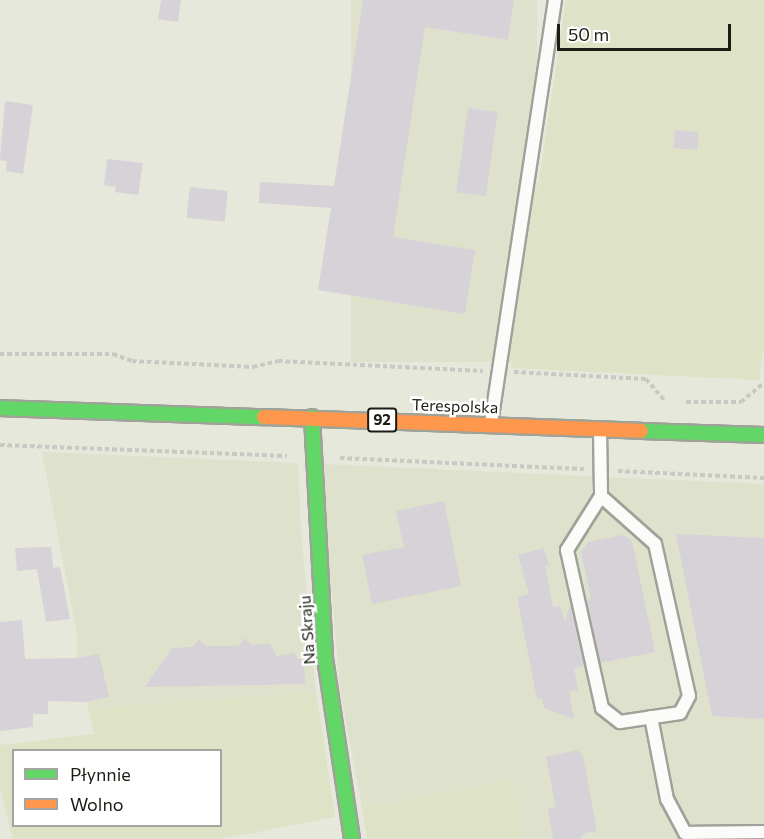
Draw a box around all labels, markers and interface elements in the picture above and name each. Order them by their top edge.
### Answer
scale bar [560,12,734,50]
text: 50 m [568,23,609,45]
street label: Terespolska [411,395,499,417]
road number: 92 [367,408,397,432]
street label: Na Skraju [295,595,319,665]
legend [12,749,222,827]
text: Płynnie [70,763,131,785]
text: Wolno [70,793,124,815]

